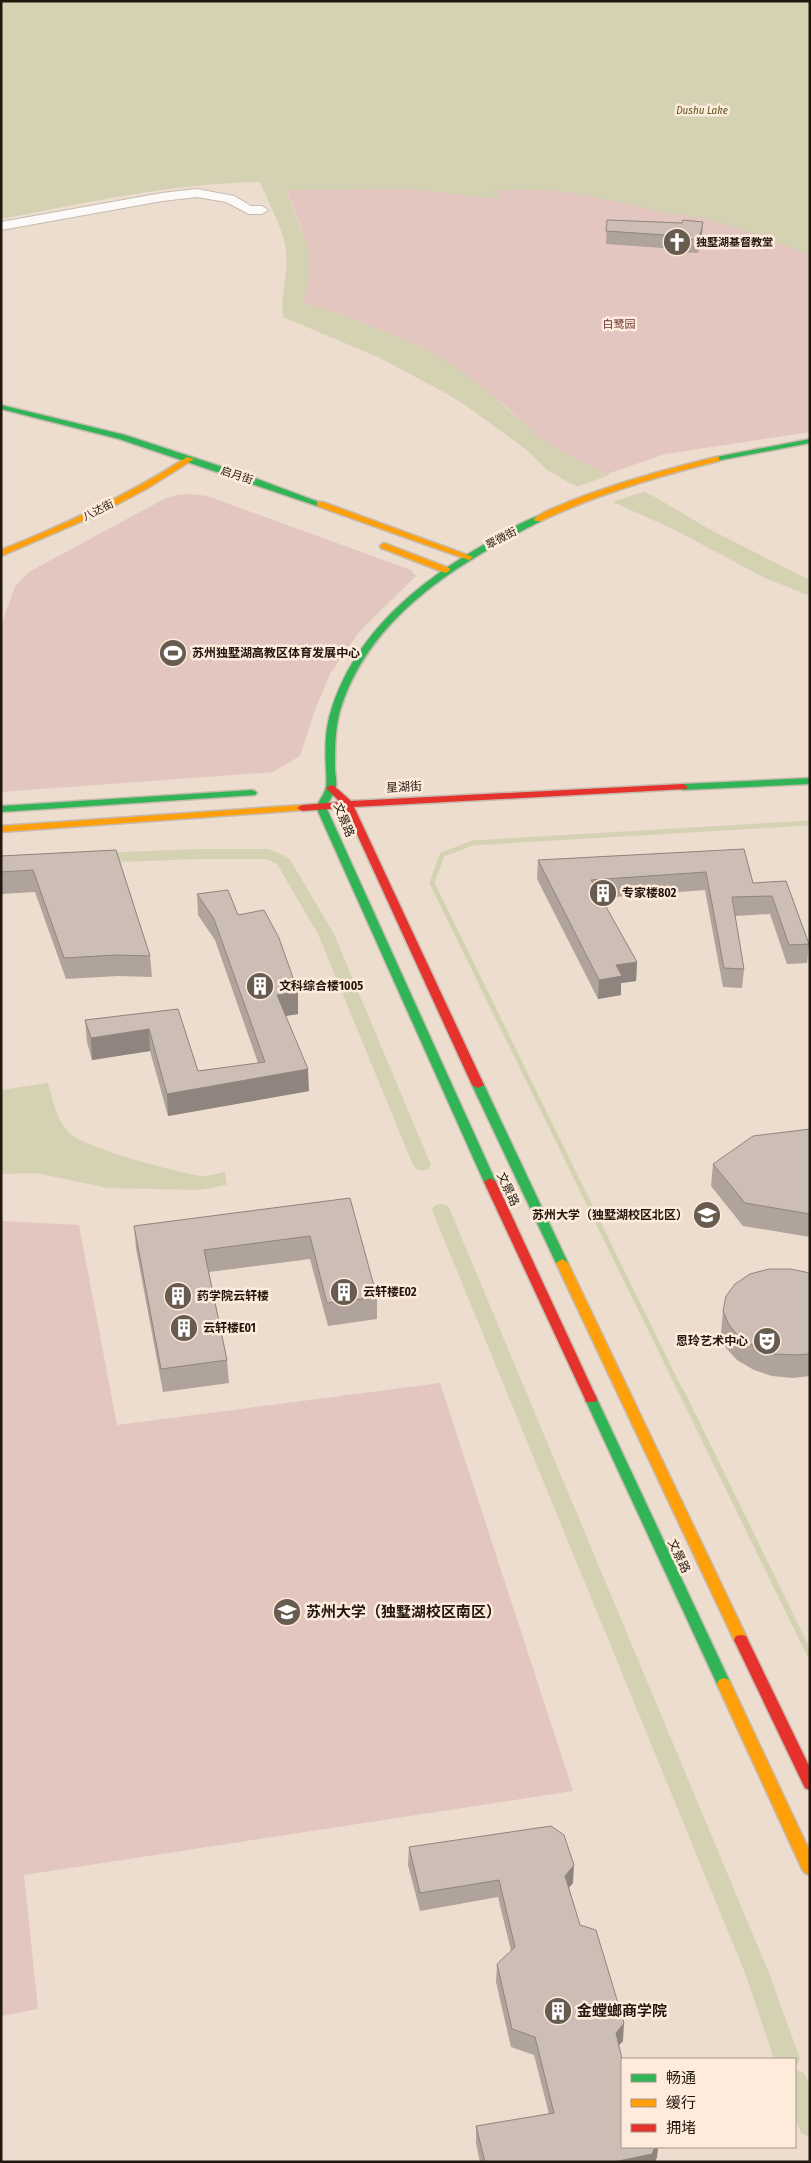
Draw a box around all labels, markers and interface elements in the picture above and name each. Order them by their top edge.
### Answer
water label: Dushu Lake [676,104,728,117]
church icon: 独墅湖基督教堂 [662,227,692,257]
place label: 独墅湖基督教堂 [696,236,773,249]
park label: 白鹭园 [603,318,636,331]
street label: 启月街 [219,464,255,487]
street label: 八达街 [81,497,116,524]
street label: 翠微街 [484,525,519,552]
sports icon: 苏州独墅湖高教区体育发展中心 [158,638,188,668]
place label: 苏州独墅湖高教区体育发展中心 [192,646,360,660]
street label: 星湖街 [386,779,422,795]
street label: 文景路 [331,801,357,839]
building icon: 专家楼802 [588,878,618,908]
place label: 专家楼802 [622,886,677,900]
building icon: 文科综合楼1005 [245,971,275,1001]
place label: 文科综合楼1005 [279,979,363,993]
street label: 文景路 [494,1170,522,1208]
school or university icon: 苏州大学（独墅湖校区北区） [692,1200,722,1230]
place label: 苏州大学（独墅湖校区北区） [532,1208,688,1222]
building icon: 云轩楼E02 [329,1277,359,1307]
building icon: 药学院云轩楼 [163,1281,193,1311]
place label: 云轩楼E02 [363,1285,417,1299]
place label: 药学院云轩楼 [197,1289,269,1303]
building icon: 云轩楼E01 [169,1313,199,1343]
place label: 云轩楼E01 [203,1321,256,1335]
theatre icon: 恩玲艺术中心 [752,1326,782,1356]
place label: 恩玲艺术中心 [676,1334,748,1348]
street label: 文景路 [665,1537,693,1575]
school or university icon: 苏州大学（独墅湖校区南区） [272,1597,302,1627]
place label: 苏州大学（独墅湖校区南区） [306,1603,501,1621]
building icon: 金螳螂商学院 [543,1996,573,2026]
place label: 金螳螂商学院 [577,2002,667,2020]
legend [621,2058,796,2148]
text: 畅通 [666,2069,696,2087]
text: 缓行 [666,2094,696,2112]
text: 拥堵 [666,2119,696,2137]

